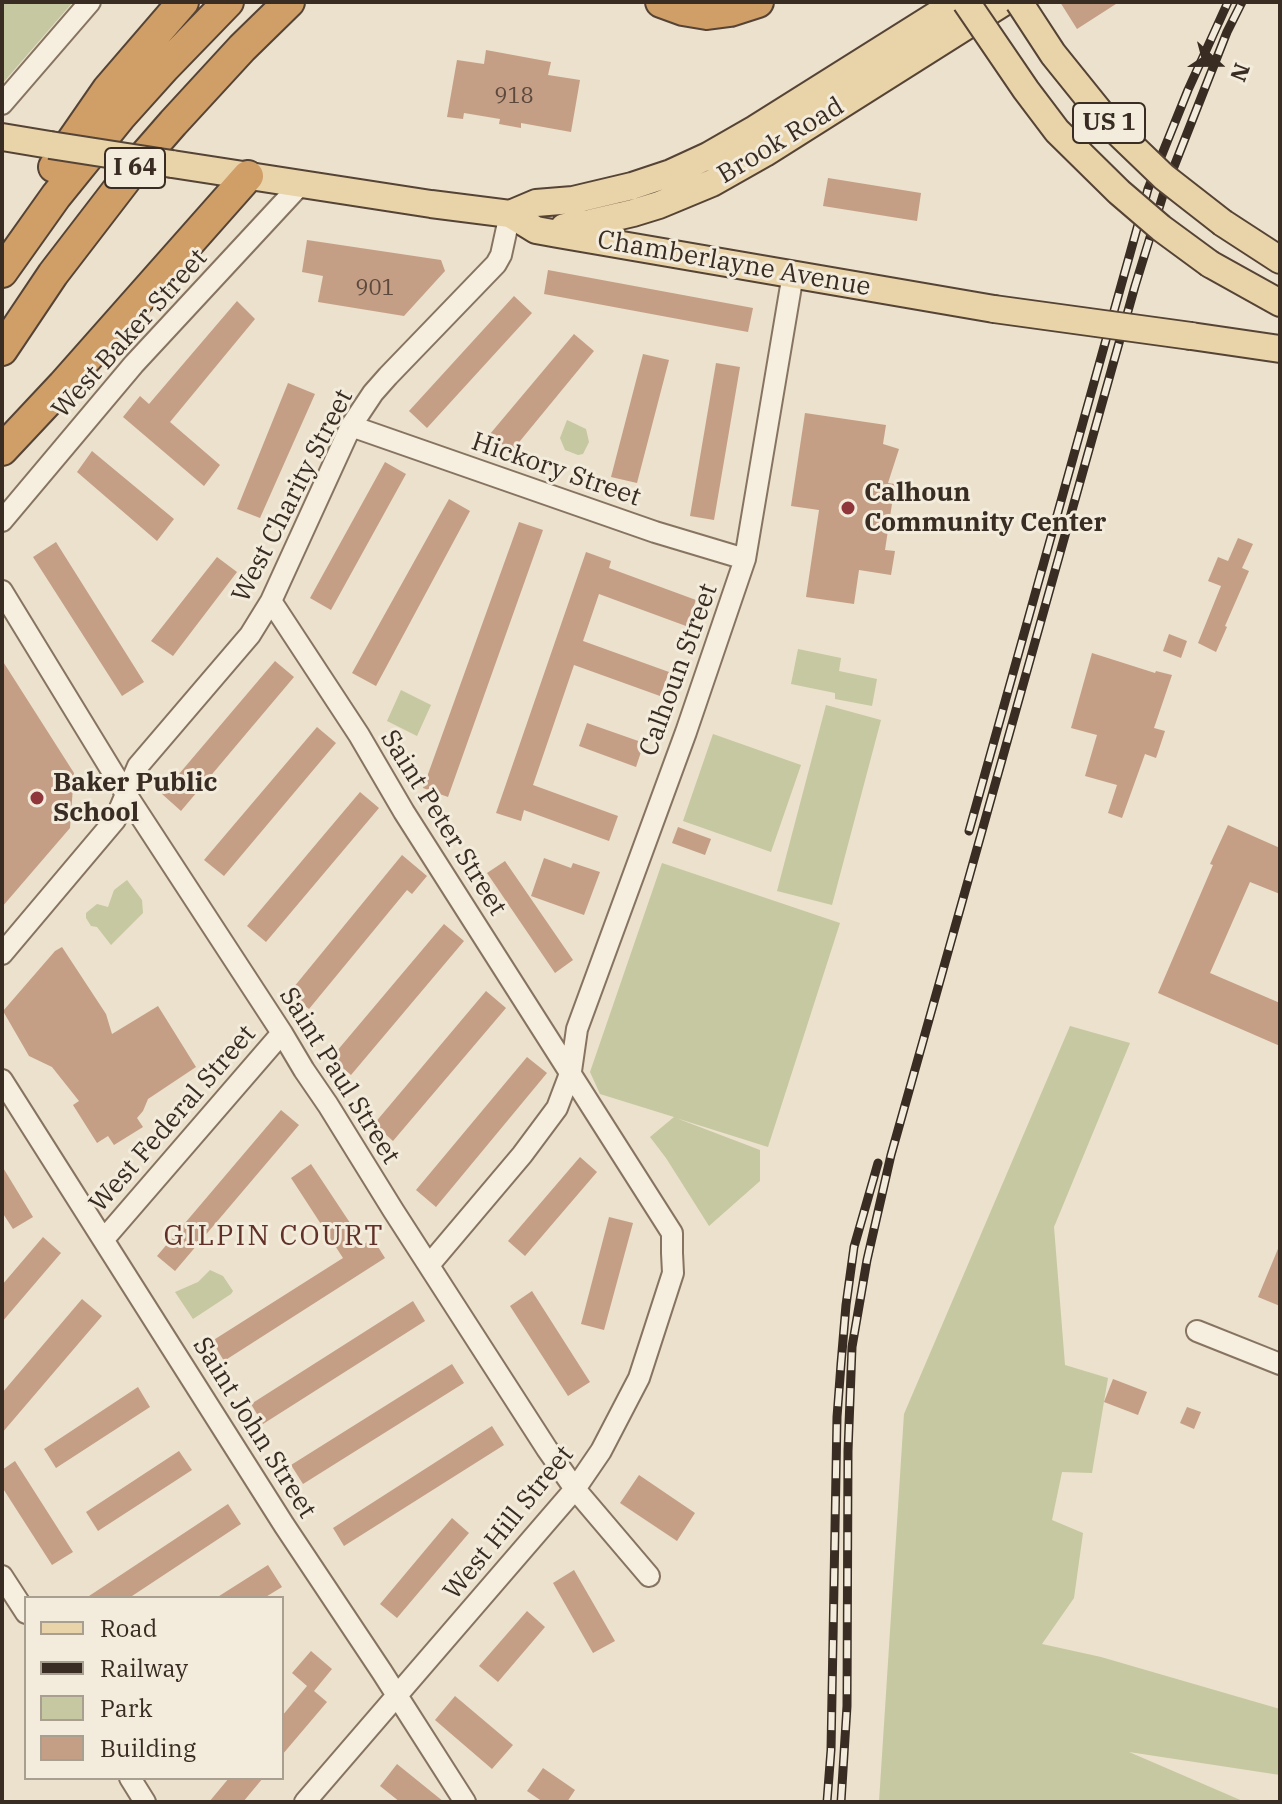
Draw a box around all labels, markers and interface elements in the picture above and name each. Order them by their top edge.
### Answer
north arrow [1178,24,1258,104]
text: N [1224,59,1258,86]
house number: 918 [494,84,534,110]
street label: Brook Road [712,91,850,191]
road number: US 1 [1073,103,1145,143]
road number: I 64 [105,148,165,188]
street label: Chamberlayne Avenue [595,225,873,303]
street label: West Baker Street [46,243,214,425]
house number: 901 [355,276,395,302]
street label: West Charity Street [226,384,360,608]
street label: Hickory Street [467,426,645,514]
place label: Calhoun Community Center [864,477,1106,538]
marker: Calhoun Community Center [839,499,857,517]
street label: Calhoun Street [633,579,725,761]
street label: Saint Peter Street [373,724,513,922]
place label: Baker Public School [53,767,217,828]
marker: Baker Public School [28,789,46,807]
street label: Saint Paul Street [272,982,406,1170]
street label: West Federal Street [83,1019,263,1219]
district label: GILPIN COURT [164,1220,384,1254]
street label: Saint John Street [186,1332,322,1524]
street label: West Hill Street [437,1440,581,1606]
legend [24,1596,284,1780]
text: Road [100,1612,157,1644]
text: Railway [100,1652,188,1684]
text: Park [100,1692,152,1724]
text: Building [100,1732,196,1764]

